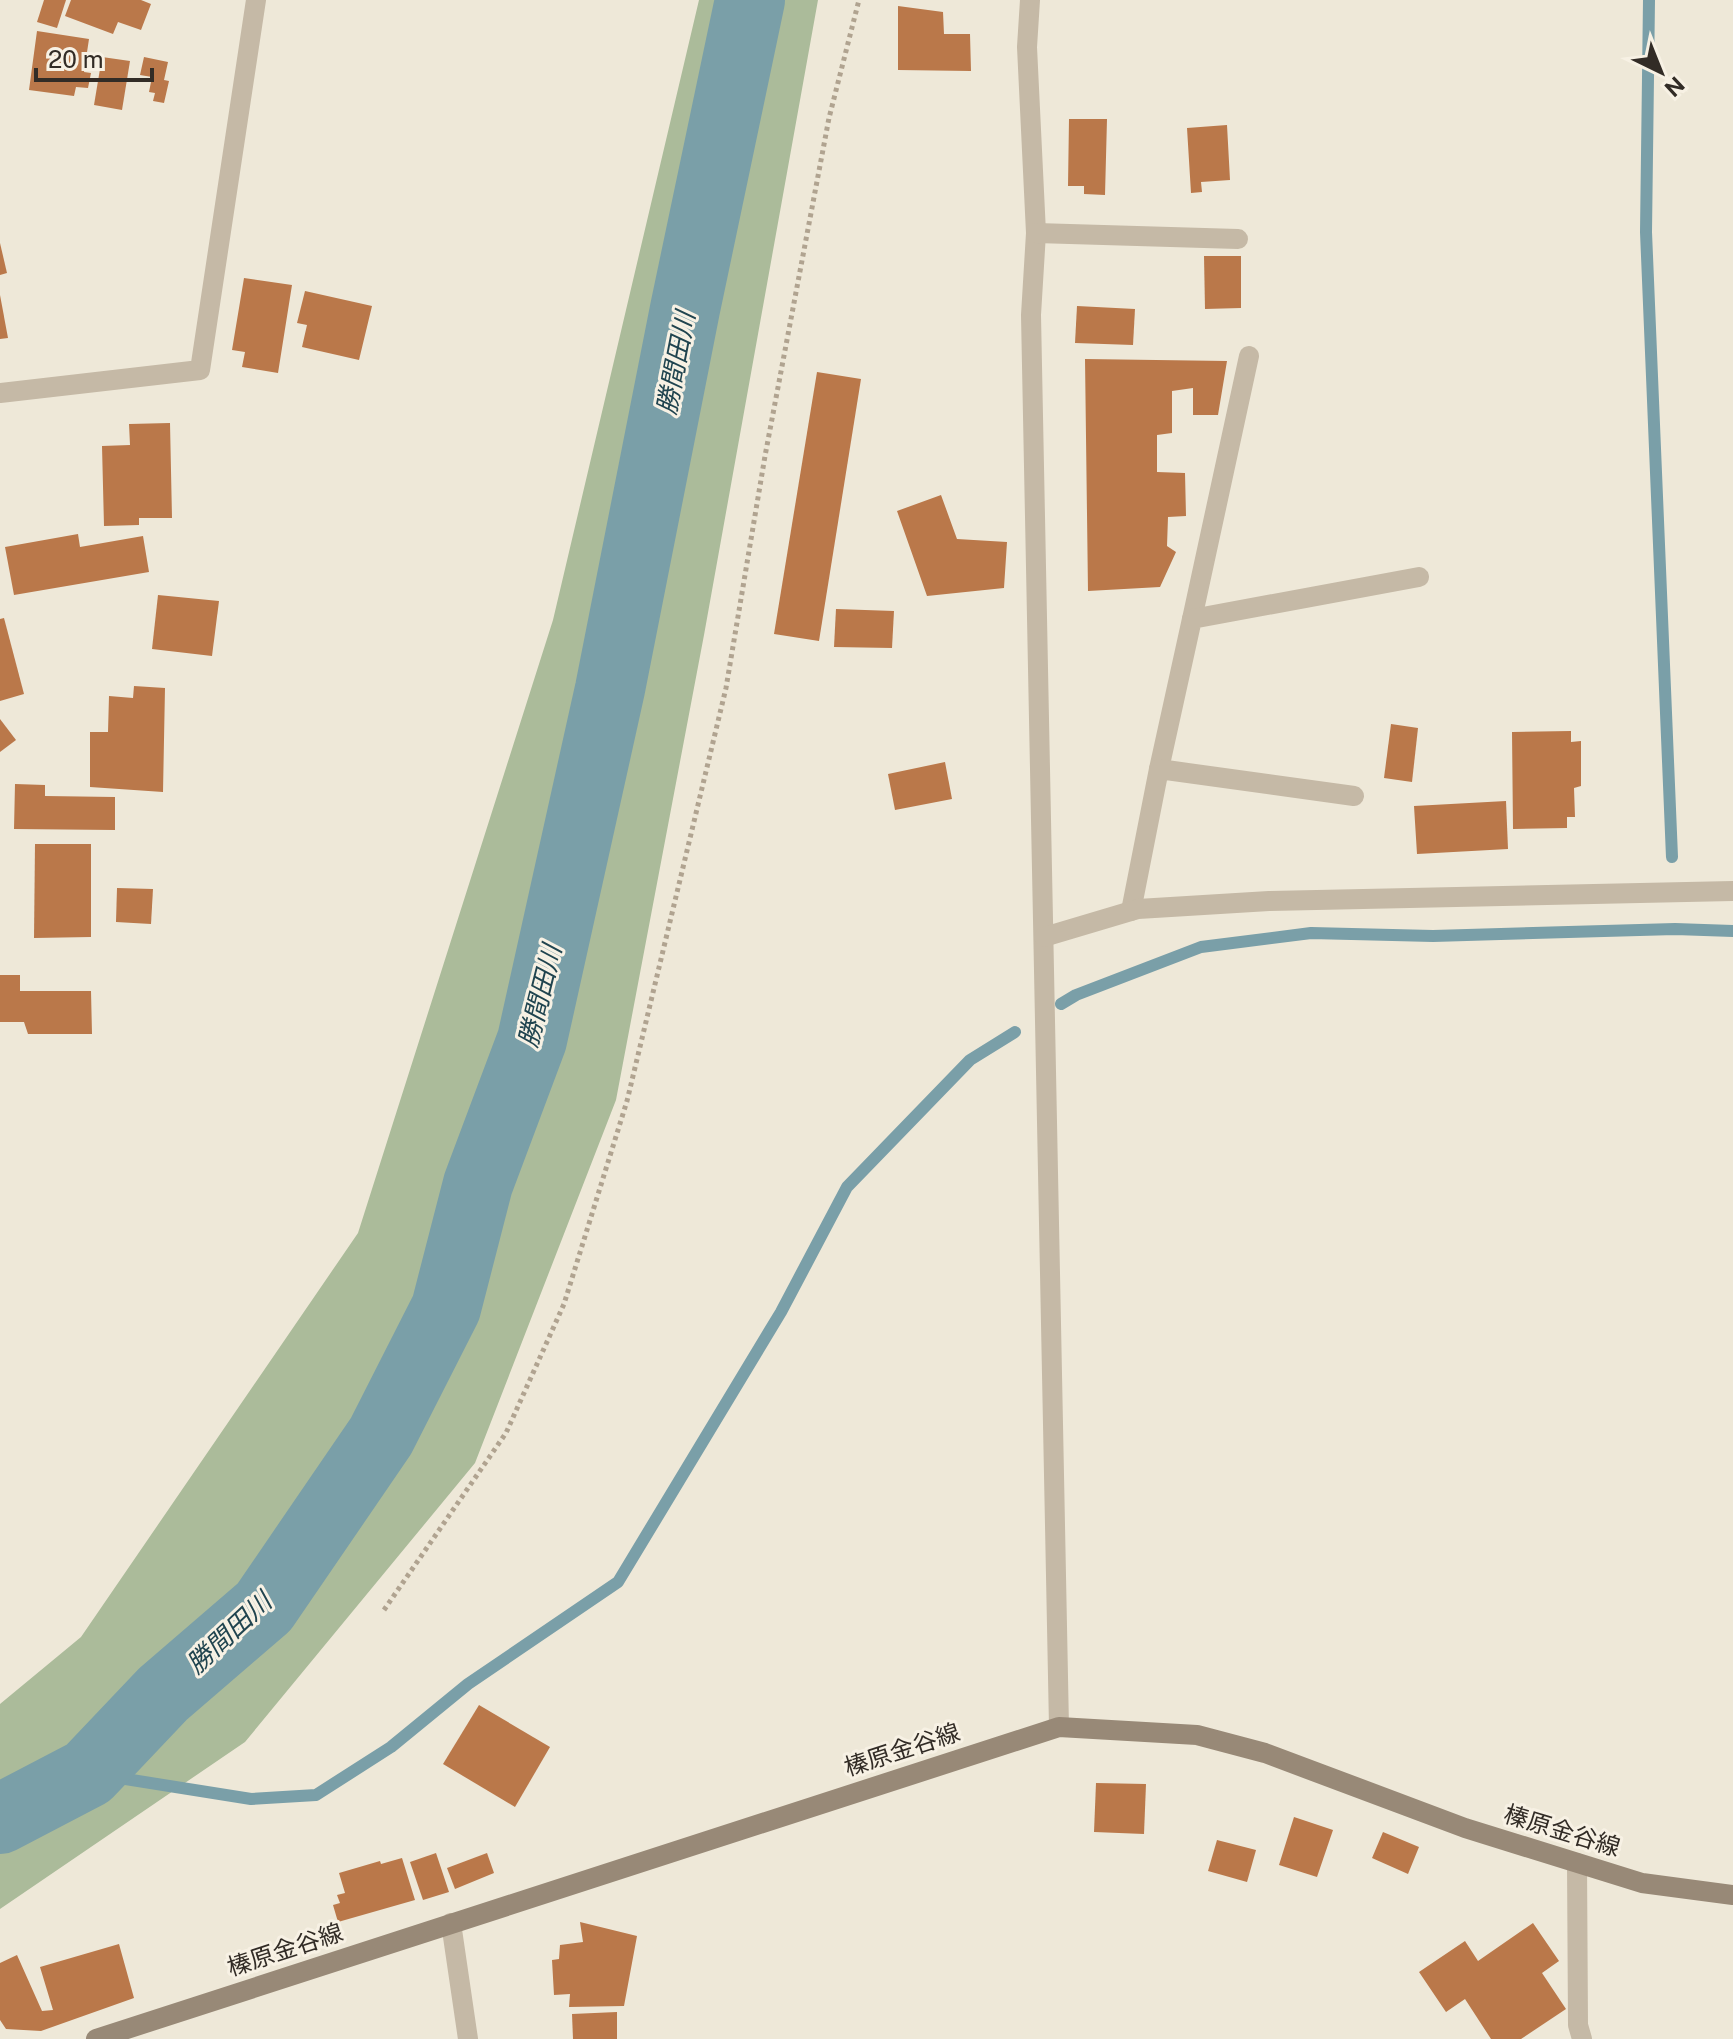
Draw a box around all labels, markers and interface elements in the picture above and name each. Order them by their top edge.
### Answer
scale bar [36,32,152,82]
north arrow [1621,32,1701,112]
text: 20 m [48,45,104,73]
text: N [1659,71,1690,102]
water label: 勝間田川 [650,306,701,417]
water label: 勝間田川 [512,939,568,1050]
water label: 勝間田川 [180,1584,279,1679]
street label: 榛原金谷線 [840,1717,963,1781]
street label: 榛原金谷線 [1501,1799,1624,1861]
street label: 榛原金谷線 [223,1917,346,1981]

